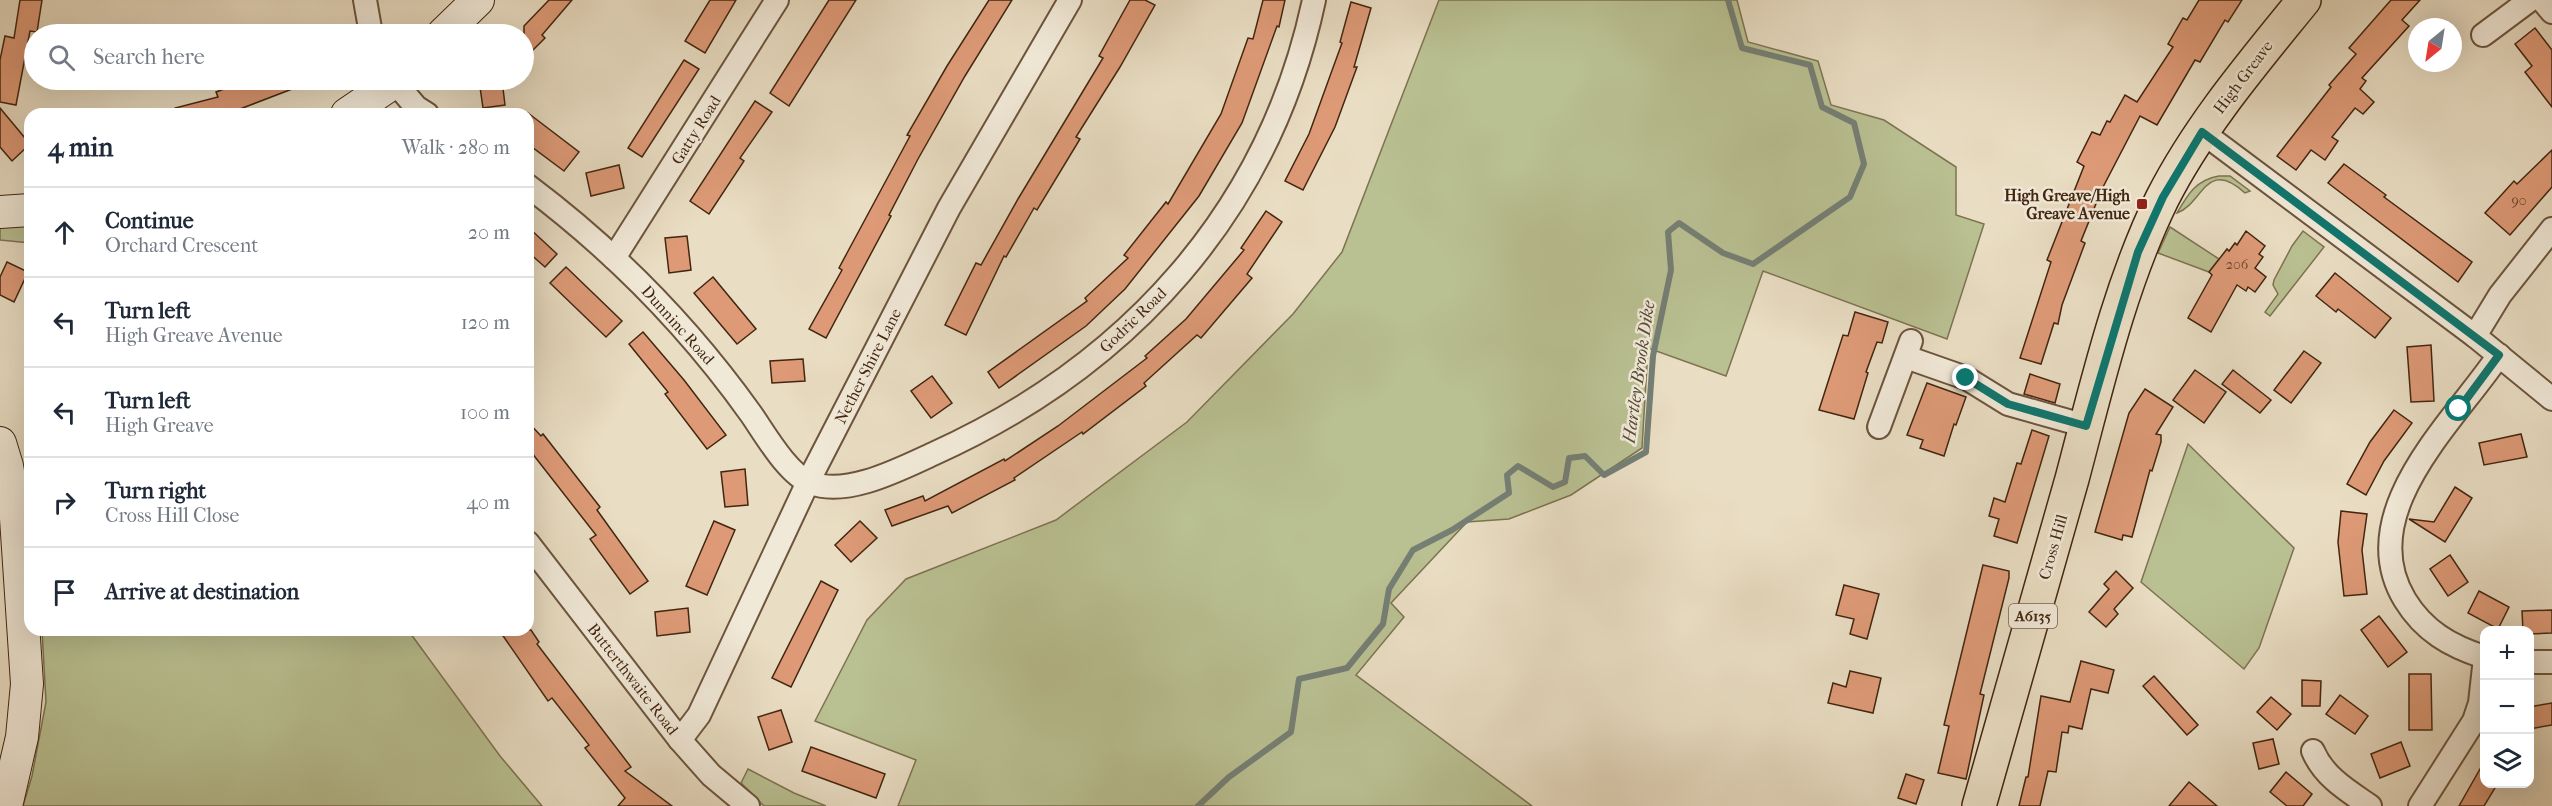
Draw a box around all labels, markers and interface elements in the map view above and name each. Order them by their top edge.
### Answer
north arrow [2408,18,2462,72]
search box [24,24,534,90]
street label: High Greave [2209,36,2277,117]
icon: search [45,41,78,74]
text: Search here [93,44,205,70]
street label: Gatty Road [667,92,725,168]
text: 4 min [48,132,113,163]
text: Walk · 280 m [402,136,510,159]
place label: High Greave/High Greave Avenue [2004,186,2131,223]
house number: 90 [2511,192,2527,209]
marker: High Greave/High Greave Avenue [2135,197,2149,211]
text: Continue [105,208,194,234]
icon: ahead [48,216,81,249]
text: 20 m [468,221,510,244]
text: Orchard Crescent [105,234,258,257]
house number: 206 [2226,256,2249,273]
street label: Dunninc Road [638,282,719,369]
street label: Godric Road [1096,283,1171,357]
text: Turn left [105,298,191,324]
water label: Hartley Brook Dike [1618,299,1659,445]
street label: Nether Shire Lane [831,305,905,427]
icon: left [48,306,81,339]
text: 120 m [461,311,510,334]
text: High Greave Avenue [105,324,283,347]
route end [1952,364,1978,390]
text: Turn left [105,388,191,414]
route start [2445,395,2471,421]
icon: left [48,396,81,429]
text: 100 m [460,401,510,424]
text: High Greave [105,414,214,437]
text: Turn right [105,478,206,504]
icon: right [48,486,81,519]
text: 40 m [466,491,510,514]
text: Cross Hill Close [105,504,239,527]
street label: Cross Hill [2035,512,2072,582]
icon: arrive [48,576,81,609]
text: Arrive at destination [105,579,299,605]
road number: A6135 [2009,604,2057,628]
street label: Butterthwaite Road [584,619,683,739]
map controls [2480,626,2534,788]
button: + [2480,626,2534,680]
button: − [2480,680,2534,734]
button: layers [2480,734,2534,788]

